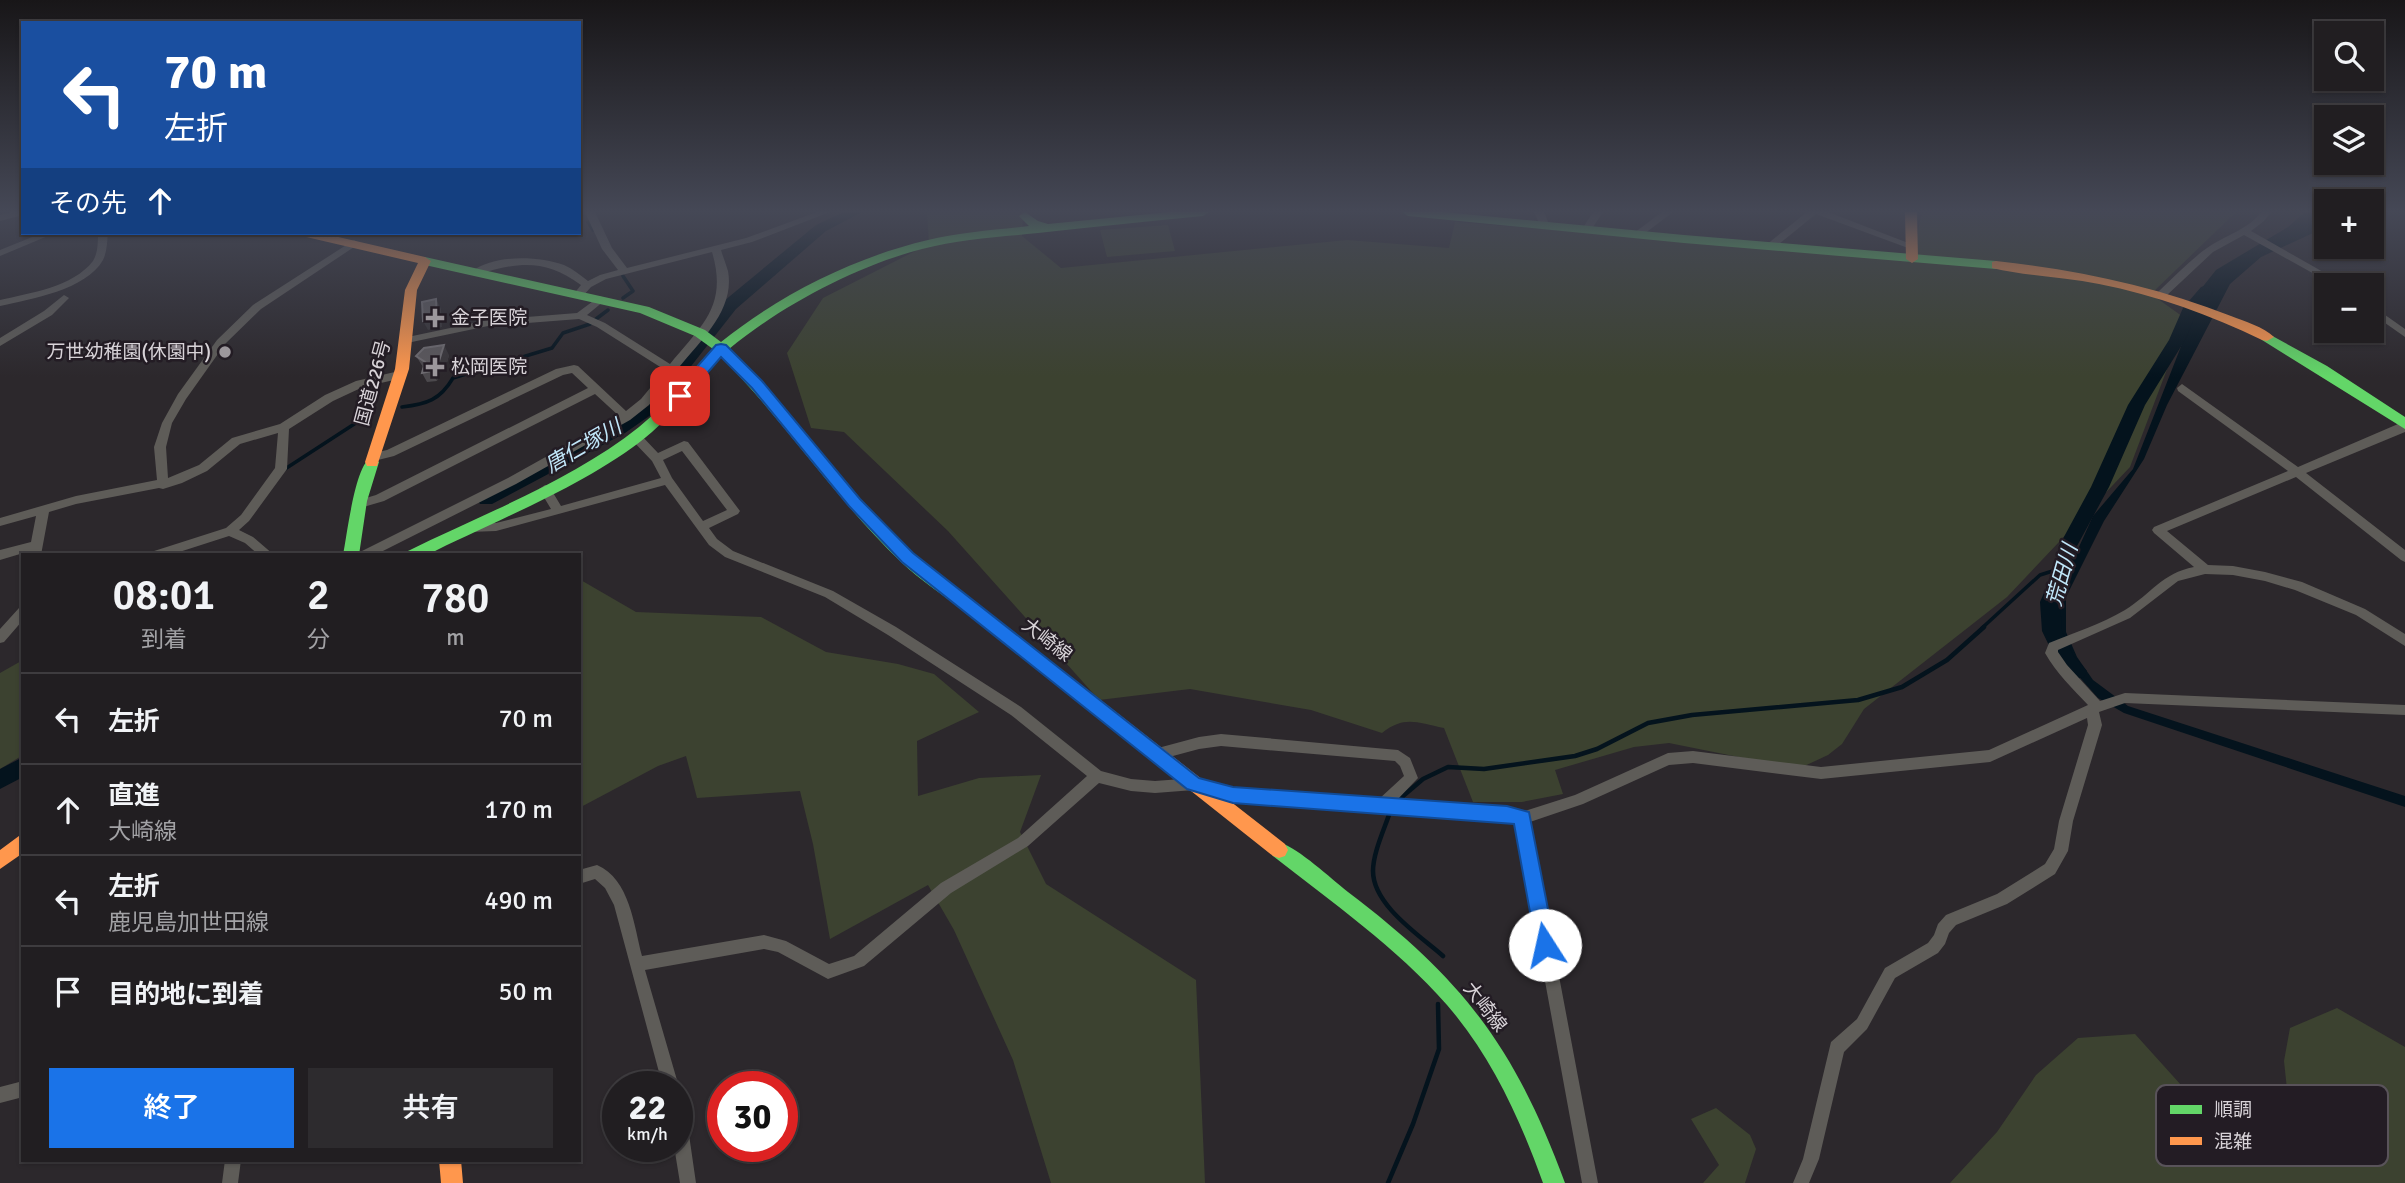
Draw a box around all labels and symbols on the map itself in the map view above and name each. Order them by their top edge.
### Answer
place label: 金子医院 [451,306,527,330]
marker: 金子医院 [425,308,445,328]
street label: 国道226号 [350,337,396,429]
place label: 万世幼稚園(休園中) [46,340,211,364]
marker: 万世幼稚園(休園中) [217,344,233,360]
place label: 松岡医院 [451,355,527,379]
marker: 松岡医院 [425,357,445,377]
pin [650,366,710,426]
water label: 唐仁塚川 [540,413,628,478]
water label: 荒田川 [2041,539,2084,609]
street label: 大崎線 [1017,613,1077,667]
position arrow [1508,908,1582,982]
street label: 大崎線 [1458,977,1512,1037]
speed limit sign: 30 [707,1071,798,1162]
legend [2156,1085,2388,1166]
text: 順調 [2214,1098,2252,1122]
text: 混雑 [2214,1130,2252,1154]

